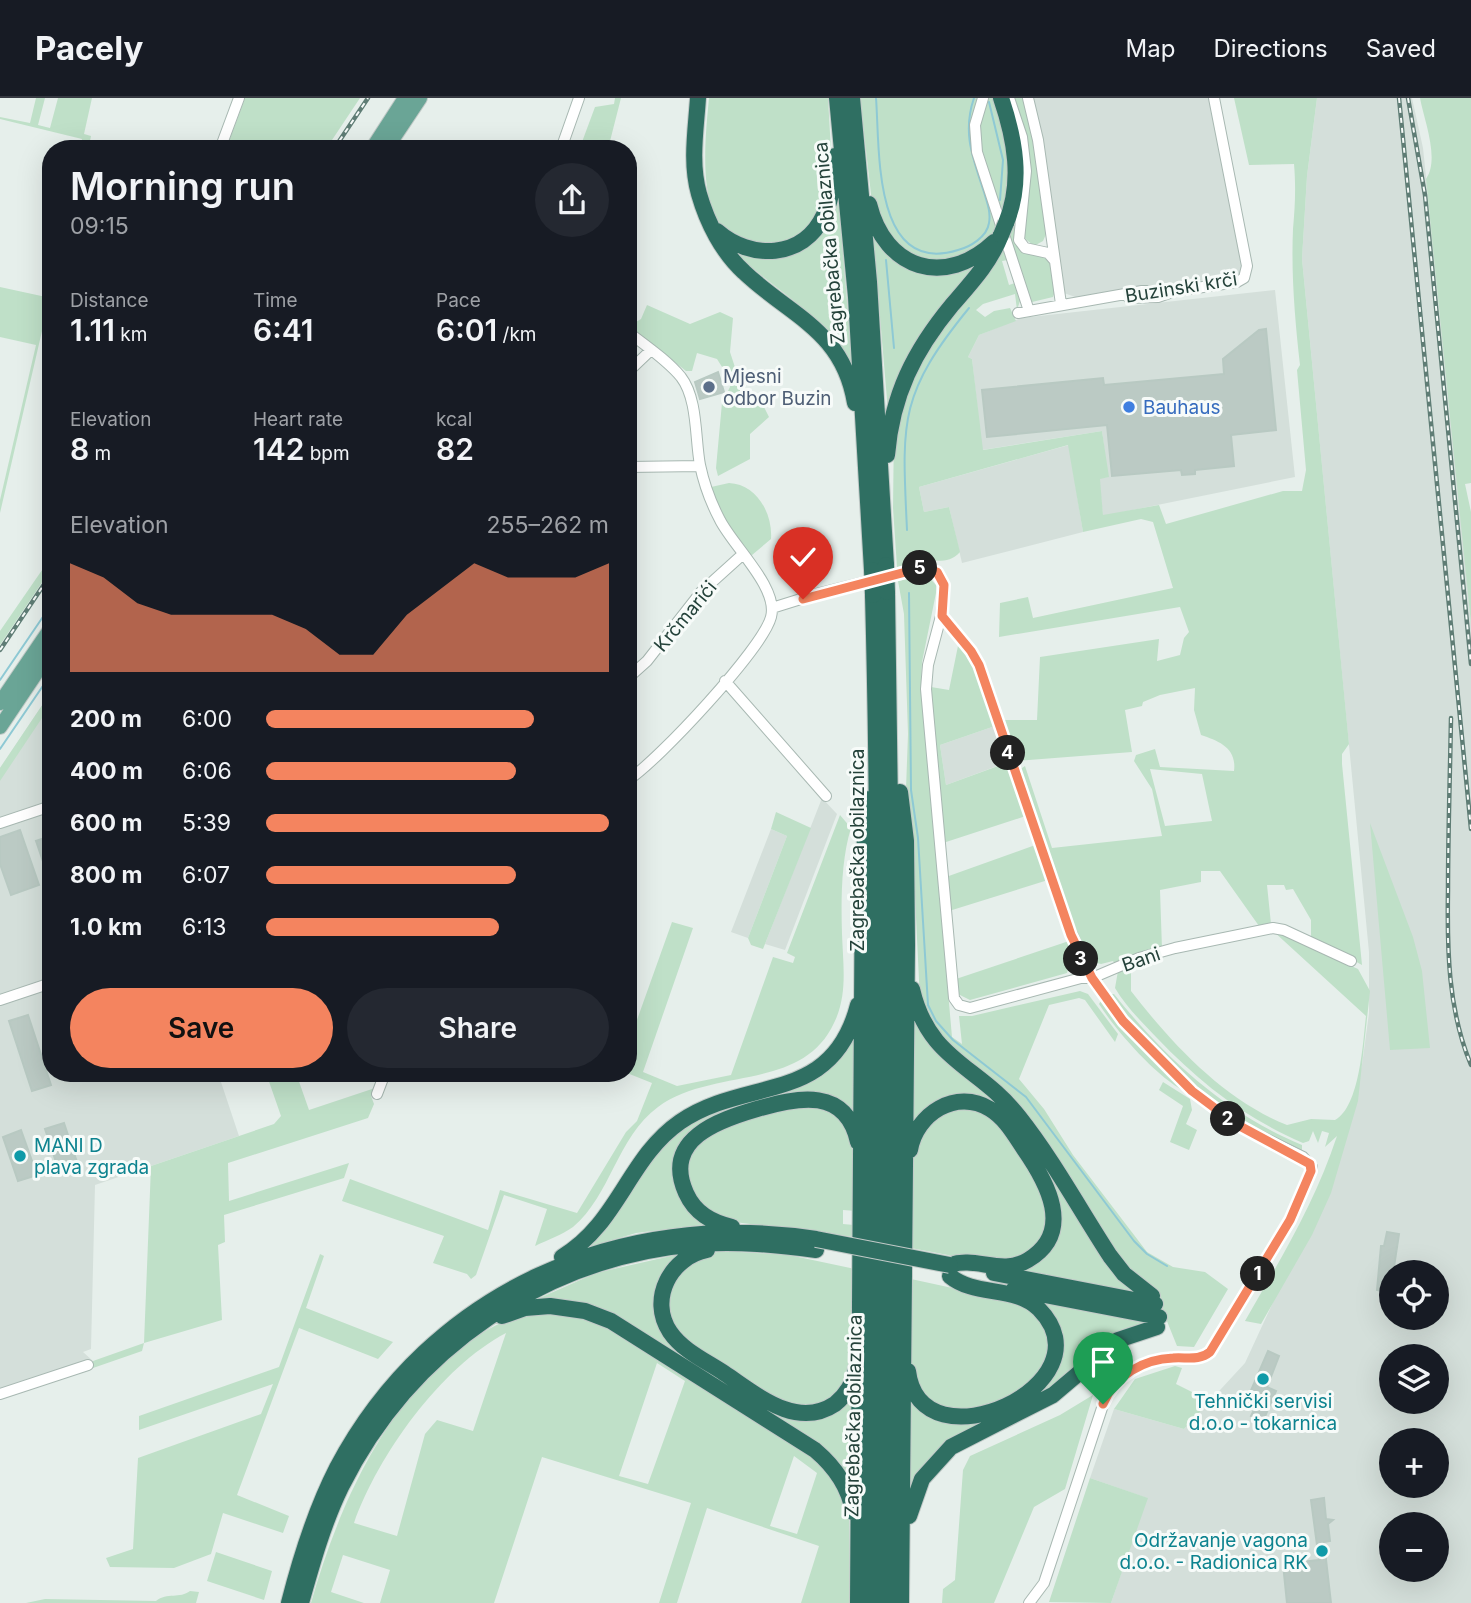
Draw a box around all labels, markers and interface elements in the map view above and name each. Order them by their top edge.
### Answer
text: Pacely [35,28,143,68]
text: Map [1126,34,1175,63]
text: Directions [1213,34,1328,63]
text: Saved [1366,34,1436,63]
street label: Zagrebačka obilaznica [809,141,850,345]
text: Morning run [70,163,295,209]
button: share [535,163,609,237]
text: 09:15 [70,212,129,240]
street label: Buzinski krči [1123,267,1239,308]
text: Distance [70,289,148,312]
text: Time [253,289,298,312]
text: Pace [436,289,481,312]
text: 1.11 [70,312,115,348]
text: 6:41 [253,312,313,348]
text: 6:01 [436,312,497,348]
text: km [115,323,147,346]
text: /km [497,323,537,346]
place label: Mjesni odbor Buzin [723,365,832,410]
marker: Mjesni odbor Buzin [701,379,717,395]
place label: Bauhaus [1143,396,1221,419]
marker: Bauhaus [1121,399,1137,415]
text: Elevation [70,408,151,431]
text: Heart rate [253,408,343,431]
text: kcal [436,408,472,431]
text: 8 [70,431,89,467]
text: 142 [253,431,304,467]
text: 82 [436,431,474,467]
text: m [89,442,111,465]
text: bpm [304,442,350,465]
text: Elevation [70,511,169,539]
text: 255–262 m [487,511,609,539]
pin [773,527,833,599]
icon: check [784,538,822,576]
pin: 5 [902,550,937,586]
text: 5 [913,556,926,579]
street label: Krčmarići [649,576,722,656]
text: 200 m [70,705,142,733]
text: 6:00 [182,705,232,733]
pin: 4 [990,736,1026,770]
text: 4 [1001,741,1014,764]
street label: Zagrebačka obilaznica [846,749,869,951]
text: 400 m [70,757,143,785]
text: 6:06 [182,757,232,785]
text: 600 m [70,809,142,837]
text: 5:39 [182,809,231,837]
text: 800 m [70,861,142,889]
text: 6:07 [182,861,230,889]
text: 1.0 km [70,913,142,941]
text: 6:13 [182,913,226,941]
pin: 3 [1064,942,1098,976]
street label: Bani [1119,942,1163,977]
text: 3 [1074,947,1087,970]
button: Save [70,988,333,1068]
button: Share [347,988,609,1068]
pin: 2 [1210,1102,1246,1136]
text: 2 [1222,1107,1233,1130]
place label: MANI D plava zgrada [34,1134,149,1179]
marker: MANI D plava zgrada [12,1148,28,1164]
pin: 1 [1240,1256,1276,1292]
map controls [1379,1260,1449,1582]
button: locate [1379,1260,1449,1330]
text: 1 [1253,1262,1262,1285]
street label: Zagrebačka obilaznica [840,1314,867,1518]
pin [1073,1332,1133,1404]
icon: arrive [1084,1343,1122,1381]
button: layers [1379,1344,1449,1414]
marker: Tehnički servisi d.o.o - tokarnica [1255,1371,1271,1387]
place label: Tehnički servisi d.o.o - tokarnica [1189,1390,1337,1435]
button: + [1379,1428,1449,1498]
button: − [1379,1512,1449,1582]
place label: Održavanje vagona d.o.o. - Radionica RK [1119,1529,1308,1574]
marker: Održavanje vagona d.o.o. - Radionica RK [1314,1543,1330,1559]

